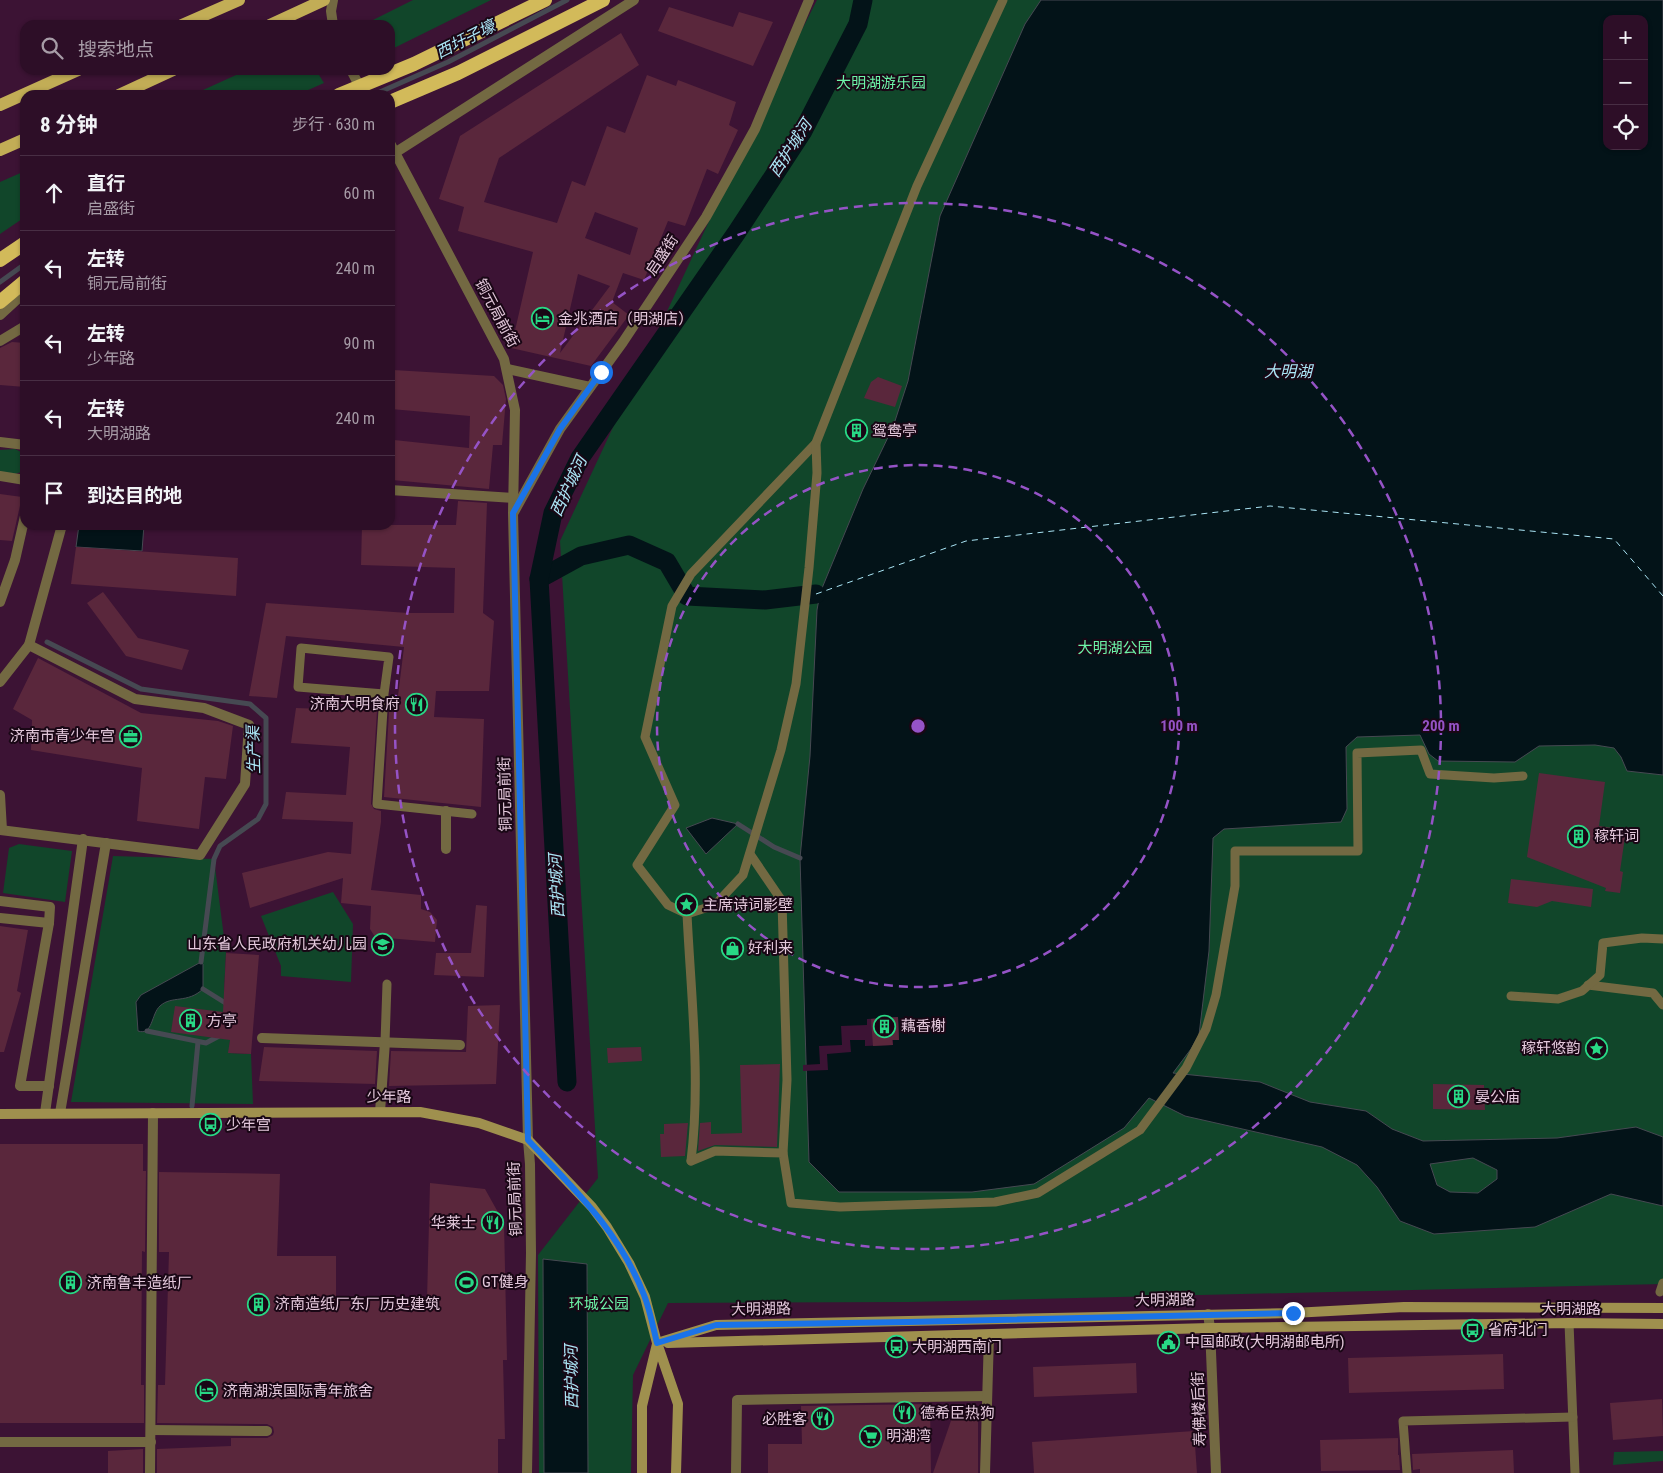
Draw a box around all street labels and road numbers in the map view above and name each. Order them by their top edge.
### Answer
street label: 启盛街 [642,231,682,279]
street label: 铜元局前街 [471,276,523,350]
street label: 铜元局前街 [495,756,515,832]
street label: 少年路 [366,1088,412,1106]
street label: 铜元局前街 [505,1161,525,1237]
street label: 大明湖路 [1135,1290,1195,1310]
street label: 大明湖路 [731,1299,791,1319]
street label: 大明湖路 [1541,1300,1601,1318]
street label: 寿佛楼后街 [1189,1371,1209,1447]

